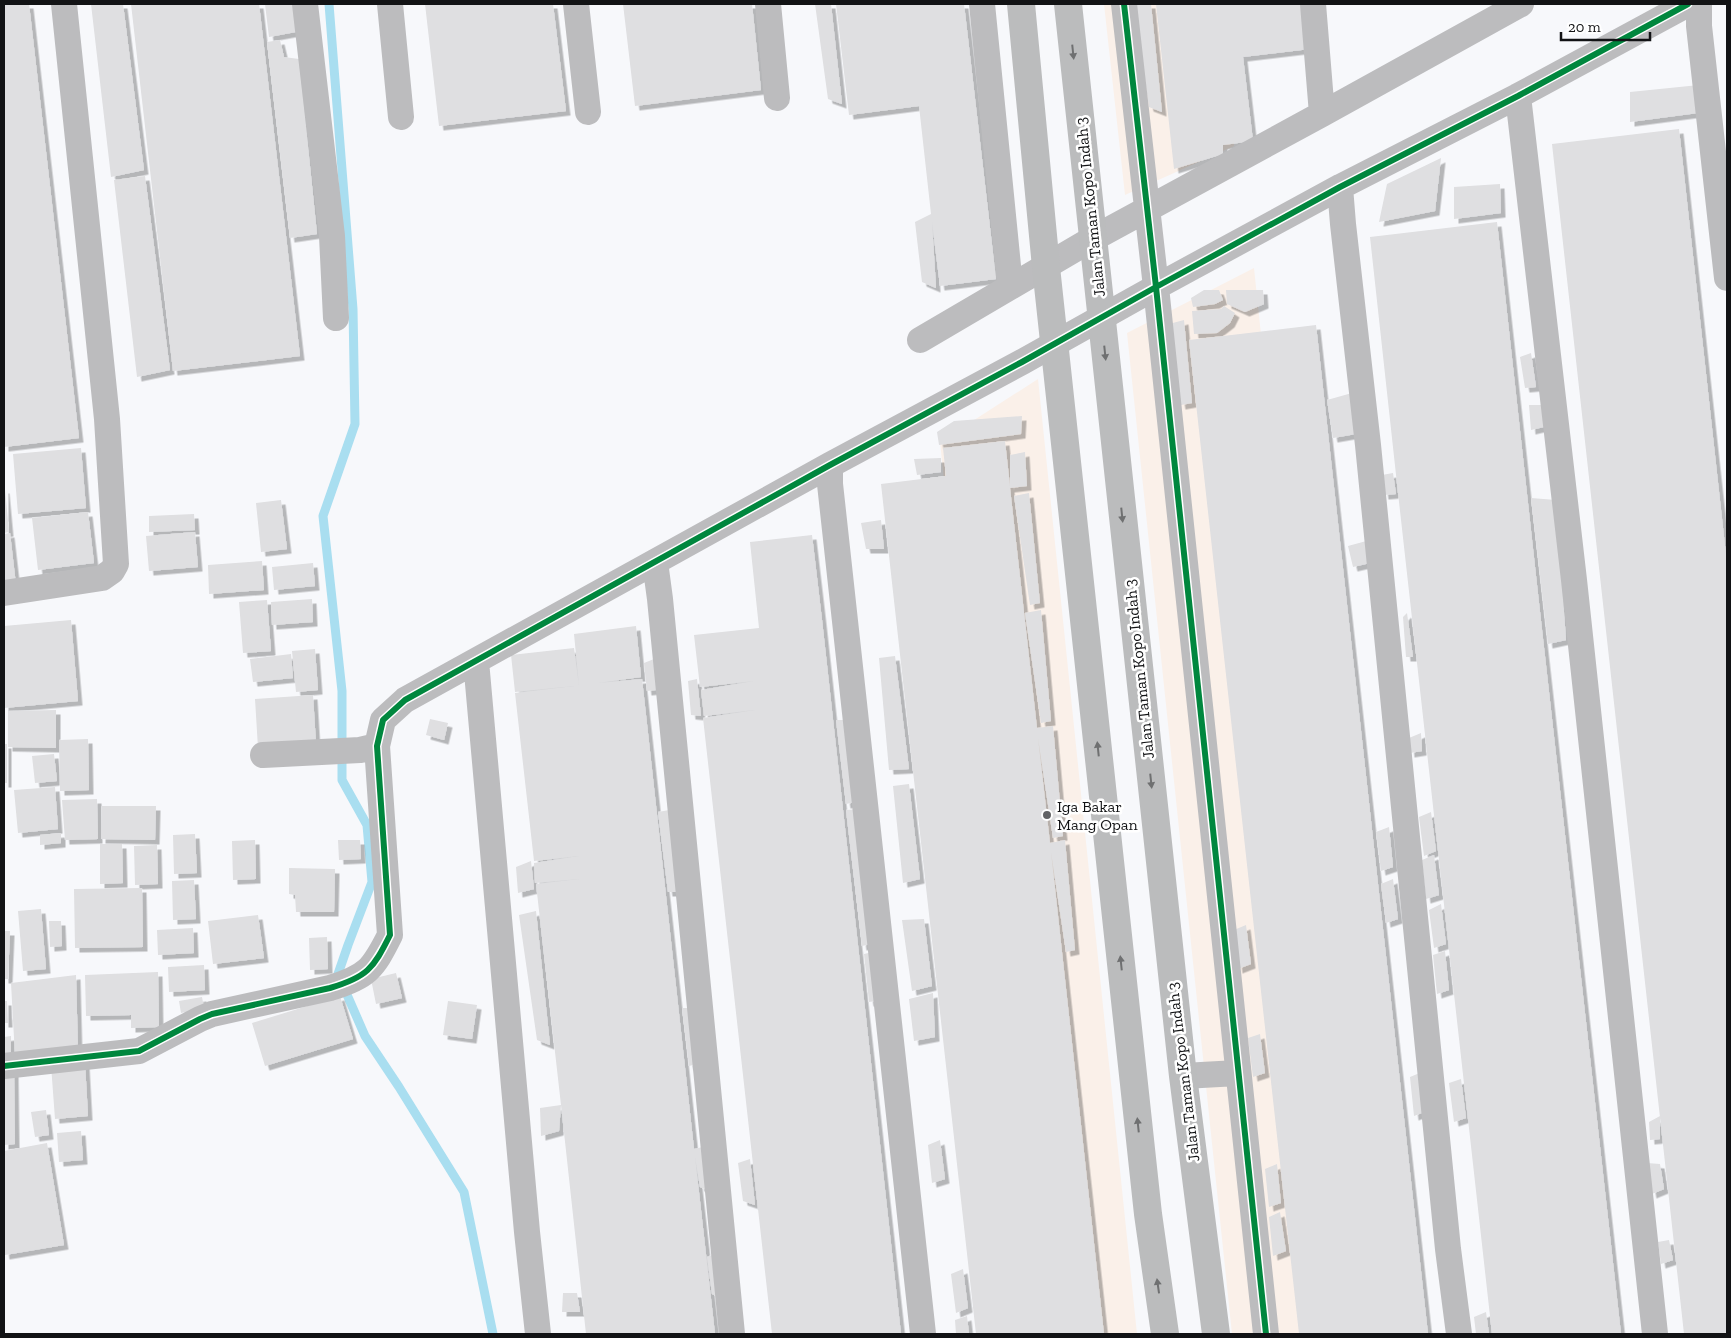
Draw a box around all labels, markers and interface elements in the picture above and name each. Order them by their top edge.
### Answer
scale bar [1561,10,1650,42]
text: 20 m [1568,18,1601,36]
one-way arrow [1069,45,1077,61]
street label: Jalan Taman Kopo Indah 3 [1071,116,1109,298]
one-way arrow [1101,345,1109,361]
one-way arrow [1118,507,1126,523]
street label: Jalan Taman Kopo Indah 3 [1120,578,1158,760]
one-way arrow [1094,741,1102,757]
one-way arrow [1147,773,1155,789]
place label: Iga Bakar Mang Opan [1057,797,1138,834]
marker: Iga Bakar Mang Opan [1041,809,1053,821]
one-way arrow [1117,955,1125,971]
street label: Jalan Taman Kopo Indah 3 [1163,981,1203,1163]
one-way arrow [1134,1116,1142,1132]
one-way arrow [1154,1278,1162,1294]

